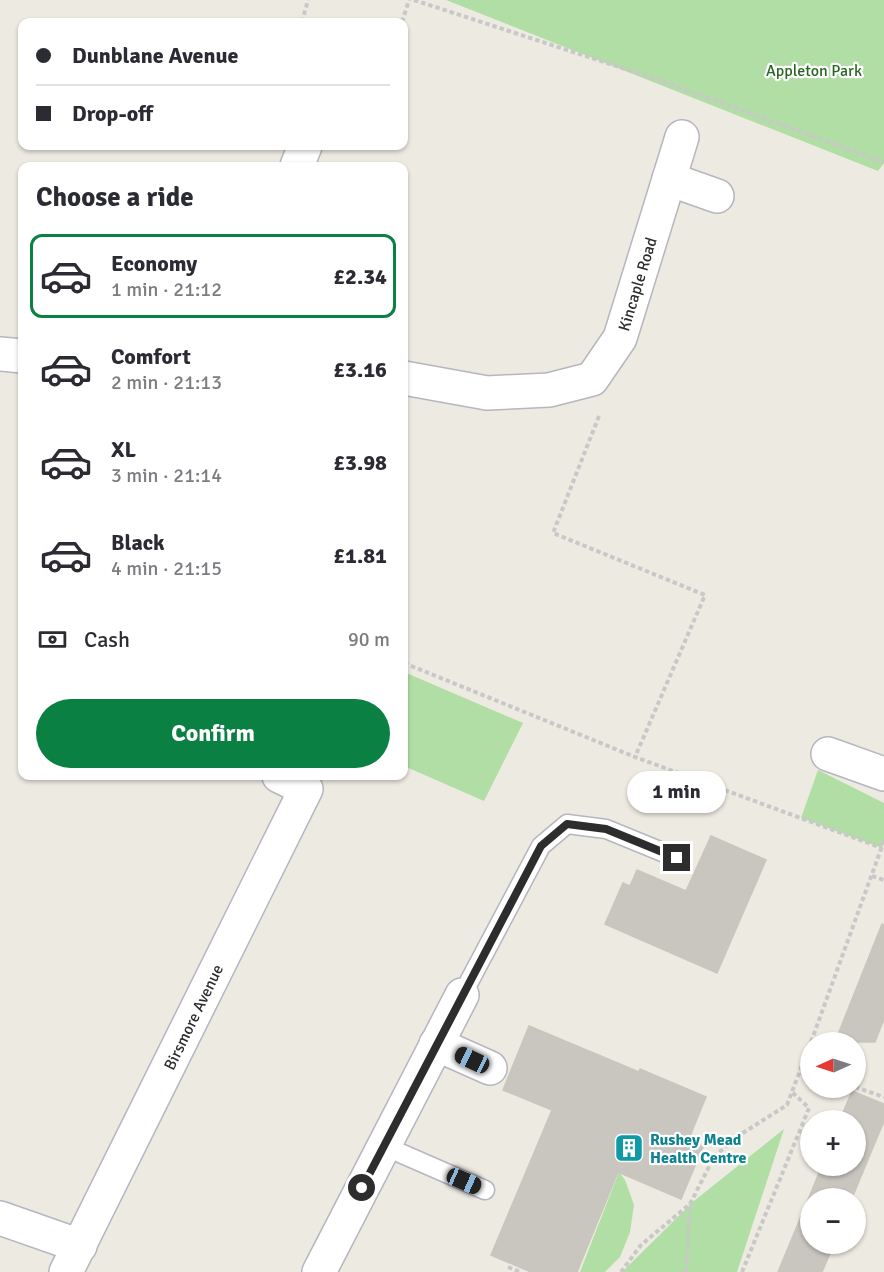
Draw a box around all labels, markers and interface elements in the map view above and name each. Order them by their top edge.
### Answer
text: Dunblane Avenue [72,42,238,69]
park label: Appleton Park [766,61,862,81]
text: Drop-off [72,100,153,127]
text: Choose a ride [36,181,194,214]
street label: Kincaple Road [614,235,662,334]
icon: car [39,249,93,303]
text: Economy [111,250,197,277]
text: £2.34 [333,263,387,290]
text: 1 min · 21:12 [111,277,222,302]
icon: car [39,342,93,396]
text: Comfort [111,343,191,370]
text: £3.16 [333,356,387,383]
text: 2 min · 21:13 [111,370,222,395]
icon: car [39,435,93,489]
text: XL [111,436,136,463]
text: £3.98 [333,449,387,476]
text: 3 min · 21:14 [111,463,222,488]
icon: car [39,528,93,582]
text: Black [111,529,165,556]
text: £1.81 [333,542,387,569]
text: 4 min · 21:15 [111,556,222,581]
icon: cash [36,623,69,656]
text: Cash [84,626,130,653]
text: 90 m [348,627,390,652]
button: Confirm [36,699,390,768]
callout: 1 min [628,771,726,813]
text: 1 min [652,779,701,804]
route end [663,844,690,871]
street label: Birsmore Avenue [160,961,228,1074]
north arrow [800,1032,866,1098]
map controls [800,1032,866,1254]
car [452,1044,492,1076]
button: + [800,1110,866,1176]
place label: Rushey Mead Health Centre [650,1130,747,1168]
building icon: Rushey Mead Health Centre [613,1132,645,1164]
car [444,1165,484,1197]
route start [348,1174,375,1201]
button: − [800,1188,866,1254]

